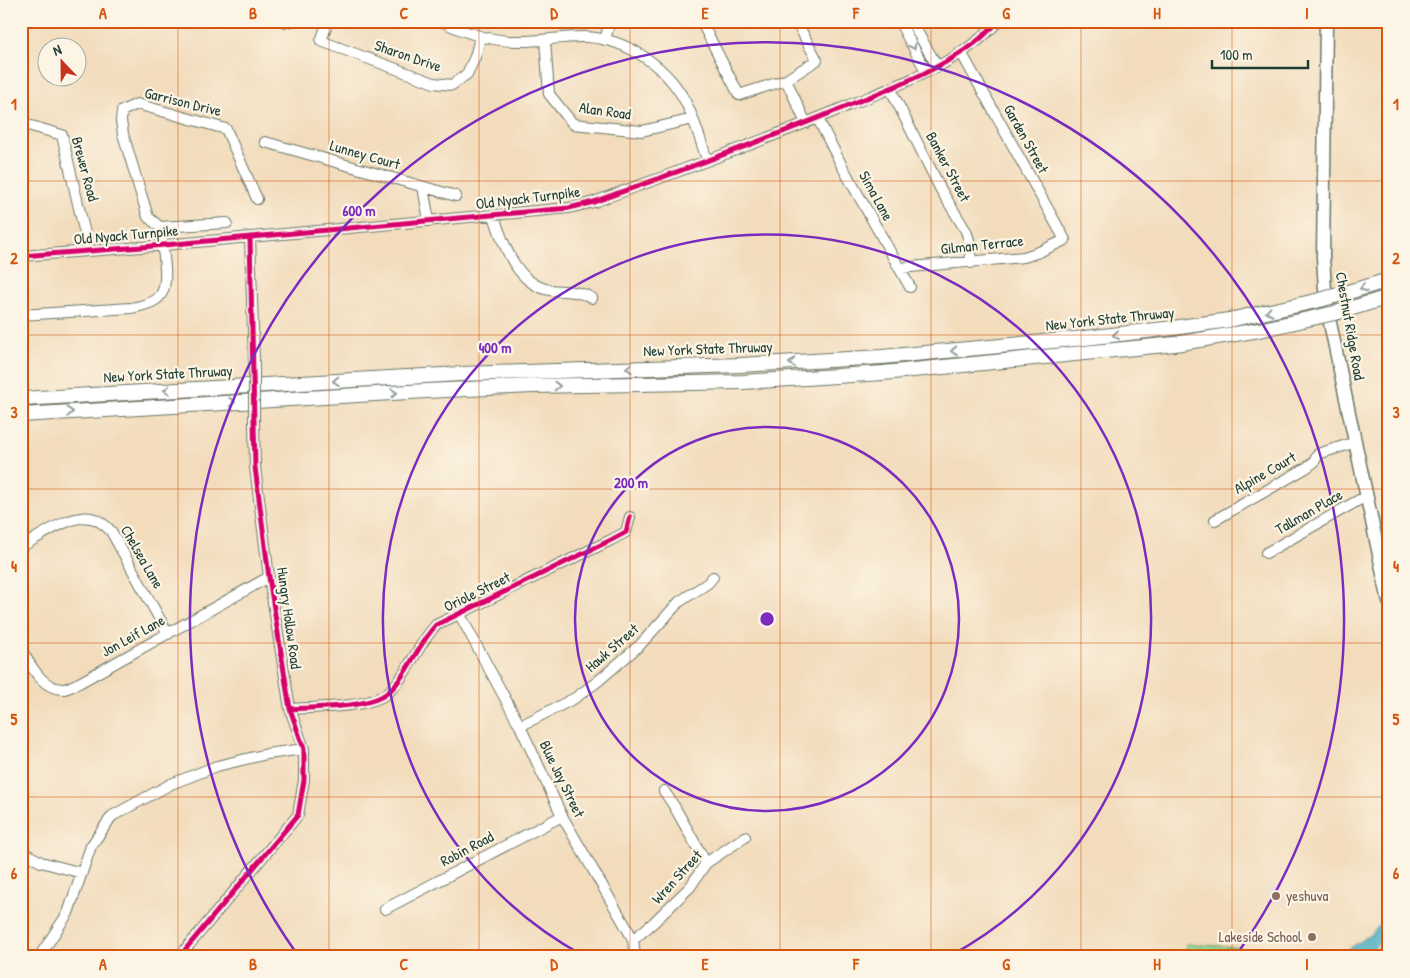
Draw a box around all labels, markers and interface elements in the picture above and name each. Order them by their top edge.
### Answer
text: A [99,2,107,24]
text: B [249,2,257,24]
text: C [400,2,409,24]
text: D [550,2,558,24]
text: E [701,2,709,24]
text: F [852,2,860,24]
text: G [1002,2,1010,24]
text: H [1153,2,1161,24]
text: I [1305,2,1309,24]
street label: Sharon Drive [372,34,444,77]
north arrow [38,38,88,88]
scale bar [1212,38,1309,70]
text: N [50,39,64,60]
one-way arrow [907,41,917,50]
text: 100 m [1220,44,1253,65]
street label: Garrison Drive [143,82,224,121]
text: 1 [11,93,17,115]
text: 1 [1393,93,1399,115]
street label: Alan Road [578,96,632,125]
street label: Garden Street [999,101,1054,178]
street label: Banker Street [921,128,976,206]
street label: Brewer Road [67,134,104,204]
street label: Lunney Court [328,134,403,175]
street label: Sima Lane [854,167,899,224]
street label: Old Nyack Turnpike [475,181,581,214]
text: 600 m [342,200,376,221]
street label: Old Nyack Turnpike [73,219,179,250]
street label: Gilman Terrace [940,230,1024,259]
text: 2 [10,247,18,269]
text: 2 [1392,247,1400,269]
street label: Chestnut Ridge Road [1331,270,1370,382]
one-way arrow [1360,283,1368,293]
street label: New York State Thruway [1045,301,1175,336]
one-way arrow [1264,306,1273,317]
one-way arrow [1111,329,1119,340]
street label: New York State Thruway [643,336,773,361]
text: 400 m [479,337,511,358]
one-way arrow [950,345,958,356]
one-way arrow [788,357,796,368]
street label: New York State Thruway [103,360,233,387]
one-way arrow [625,363,633,373]
one-way arrow [332,375,340,386]
one-way arrow [553,381,561,391]
one-way arrow [163,385,171,396]
one-way arrow [391,388,399,399]
one-way arrow [228,397,236,408]
text: 3 [10,401,18,423]
text: 3 [1392,401,1400,423]
one-way arrow [66,406,74,417]
street label: Alpine Court [1230,446,1300,499]
text: 200 m [614,472,648,493]
street label: Tallman Place [1271,484,1346,539]
street label: Chelsea Lane [116,521,169,592]
text: 4 [11,555,17,577]
text: 4 [1393,555,1399,577]
street label: Hungry Hollow Road [272,566,307,670]
street label: Oriole Street [440,566,514,617]
street label: Jon Leif Lane [97,609,168,662]
centre of rings [758,610,776,628]
street label: Hawk Street [580,618,644,677]
text: 5 [11,708,18,730]
text: 5 [1393,708,1400,730]
street label: Blue Jay Street [535,737,590,822]
street label: Robin Road [437,826,497,871]
street label: Wren Street [647,844,707,908]
text: 6 [11,862,18,884]
text: 6 [1393,862,1400,884]
place label: yeshuva [1286,885,1328,906]
marker: yeshuva [1270,890,1282,902]
place label: Lakeside School [1219,926,1302,947]
marker: Lakeside School [1306,931,1318,943]
text: A [99,953,107,975]
text: B [249,953,257,975]
text: C [400,953,409,975]
text: D [550,953,558,975]
text: E [701,953,709,975]
text: F [852,953,860,975]
text: G [1002,953,1010,975]
text: H [1153,953,1161,975]
text: I [1305,953,1309,975]

